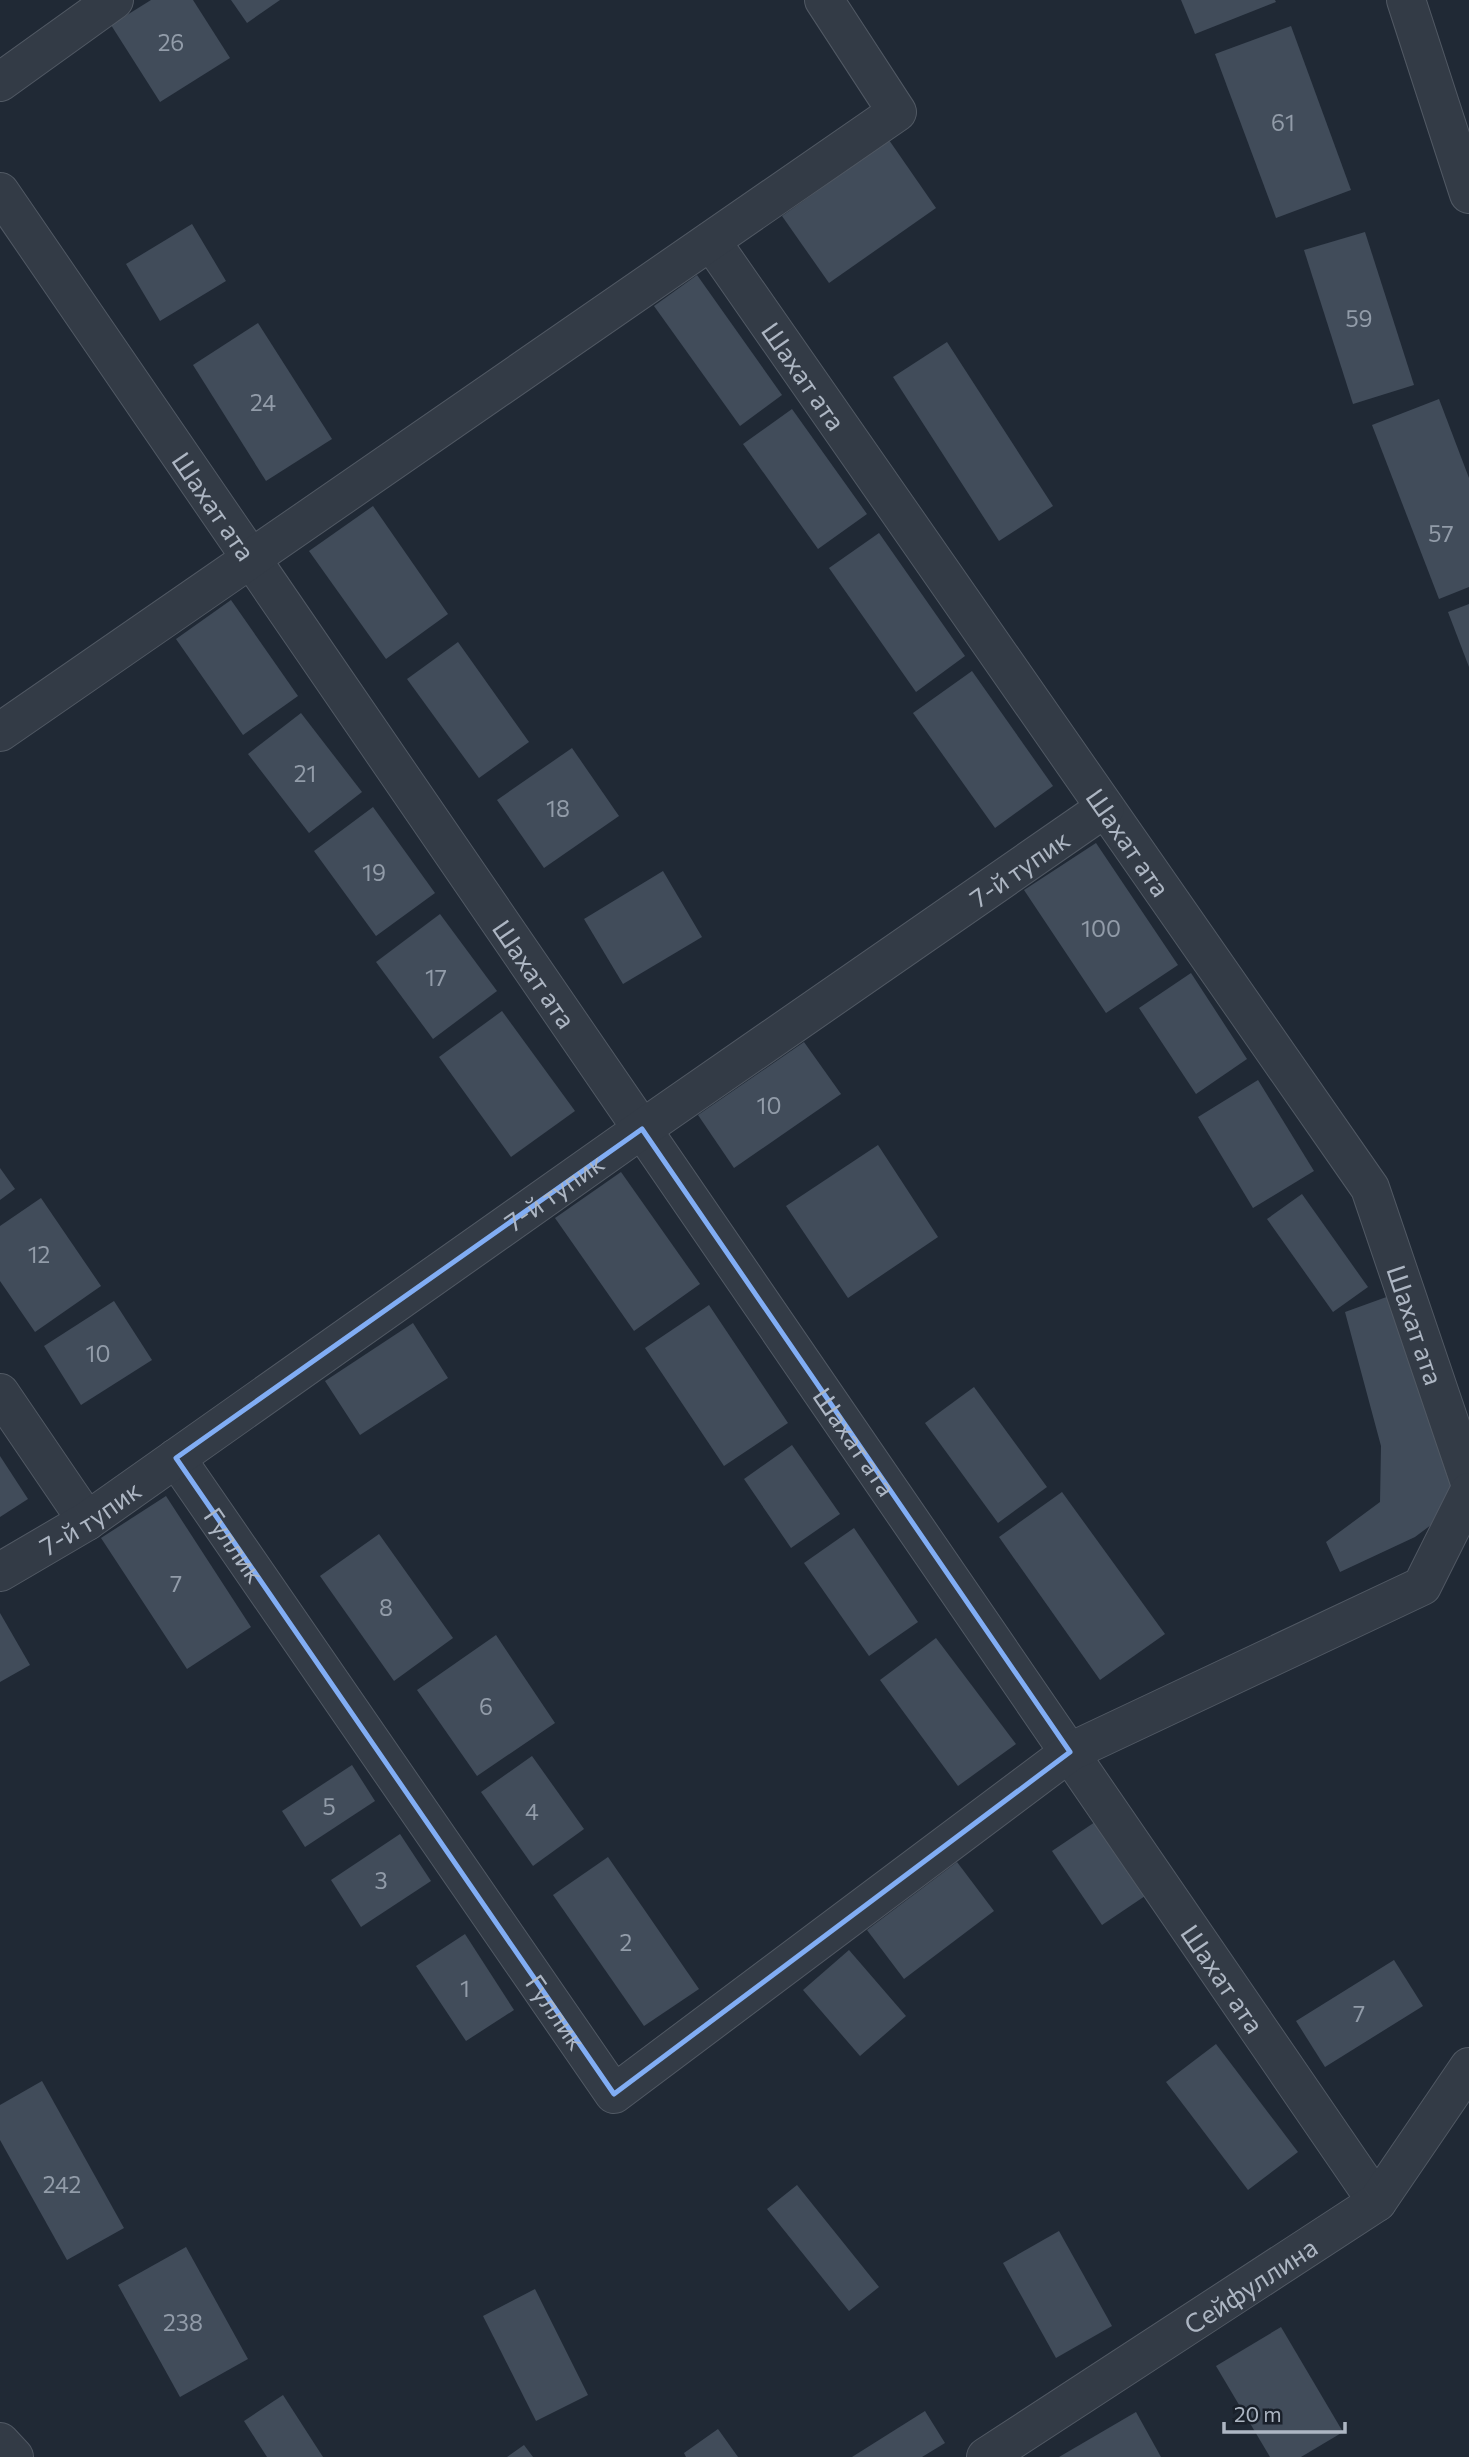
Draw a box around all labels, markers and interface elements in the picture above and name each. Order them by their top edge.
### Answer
house number: 26 [158,28,184,56]
house number: 61 [1271,108,1295,136]
house number: 59 [1345,304,1373,332]
street label: Шахат ата [756,316,853,436]
house number: 24 [250,388,276,416]
street label: Шахат ата [167,445,263,566]
house number: 57 [1428,519,1454,547]
house number: 21 [294,759,316,787]
street label: Шахат ата [1081,782,1177,902]
house number: 18 [546,794,570,822]
street label: 7-й тупик [963,822,1075,913]
house number: 19 [362,858,386,886]
street label: Шахат ата [487,913,583,1033]
house number: 100 [1081,914,1121,942]
house number: 17 [425,963,447,991]
house number: 10 [757,1091,781,1119]
street label: 7-й тупик [498,1146,609,1237]
house number: 12 [28,1240,50,1268]
street label: Шахат ата [1382,1261,1451,1389]
house number: 10 [86,1339,110,1367]
street label: Шахат ата [808,1381,904,1501]
street label: 7-й тупик [34,1473,146,1561]
street label: Гуллик [199,1501,272,1588]
house number: 7 [170,1569,182,1597]
house number: 8 [379,1593,393,1621]
house number: 6 [479,1692,493,1720]
house number: 5 [322,1792,336,1820]
house number: 4 [525,1797,539,1825]
house number: 3 [374,1866,388,1894]
street label: Шахат ата [1176,1918,1272,2038]
house number: 2 [620,1928,632,1956]
street label: Гуллик [520,1968,594,2055]
house number: 1 [460,1974,470,2002]
house number: 7 [1353,1999,1365,2027]
house number: 242 [43,2170,81,2198]
street label: Сейфуллина [1178,2230,1322,2340]
house number: 238 [163,2308,203,2336]
scale bar [1224,2390,1345,2434]
text: 20 m [1234,2401,1282,2426]

